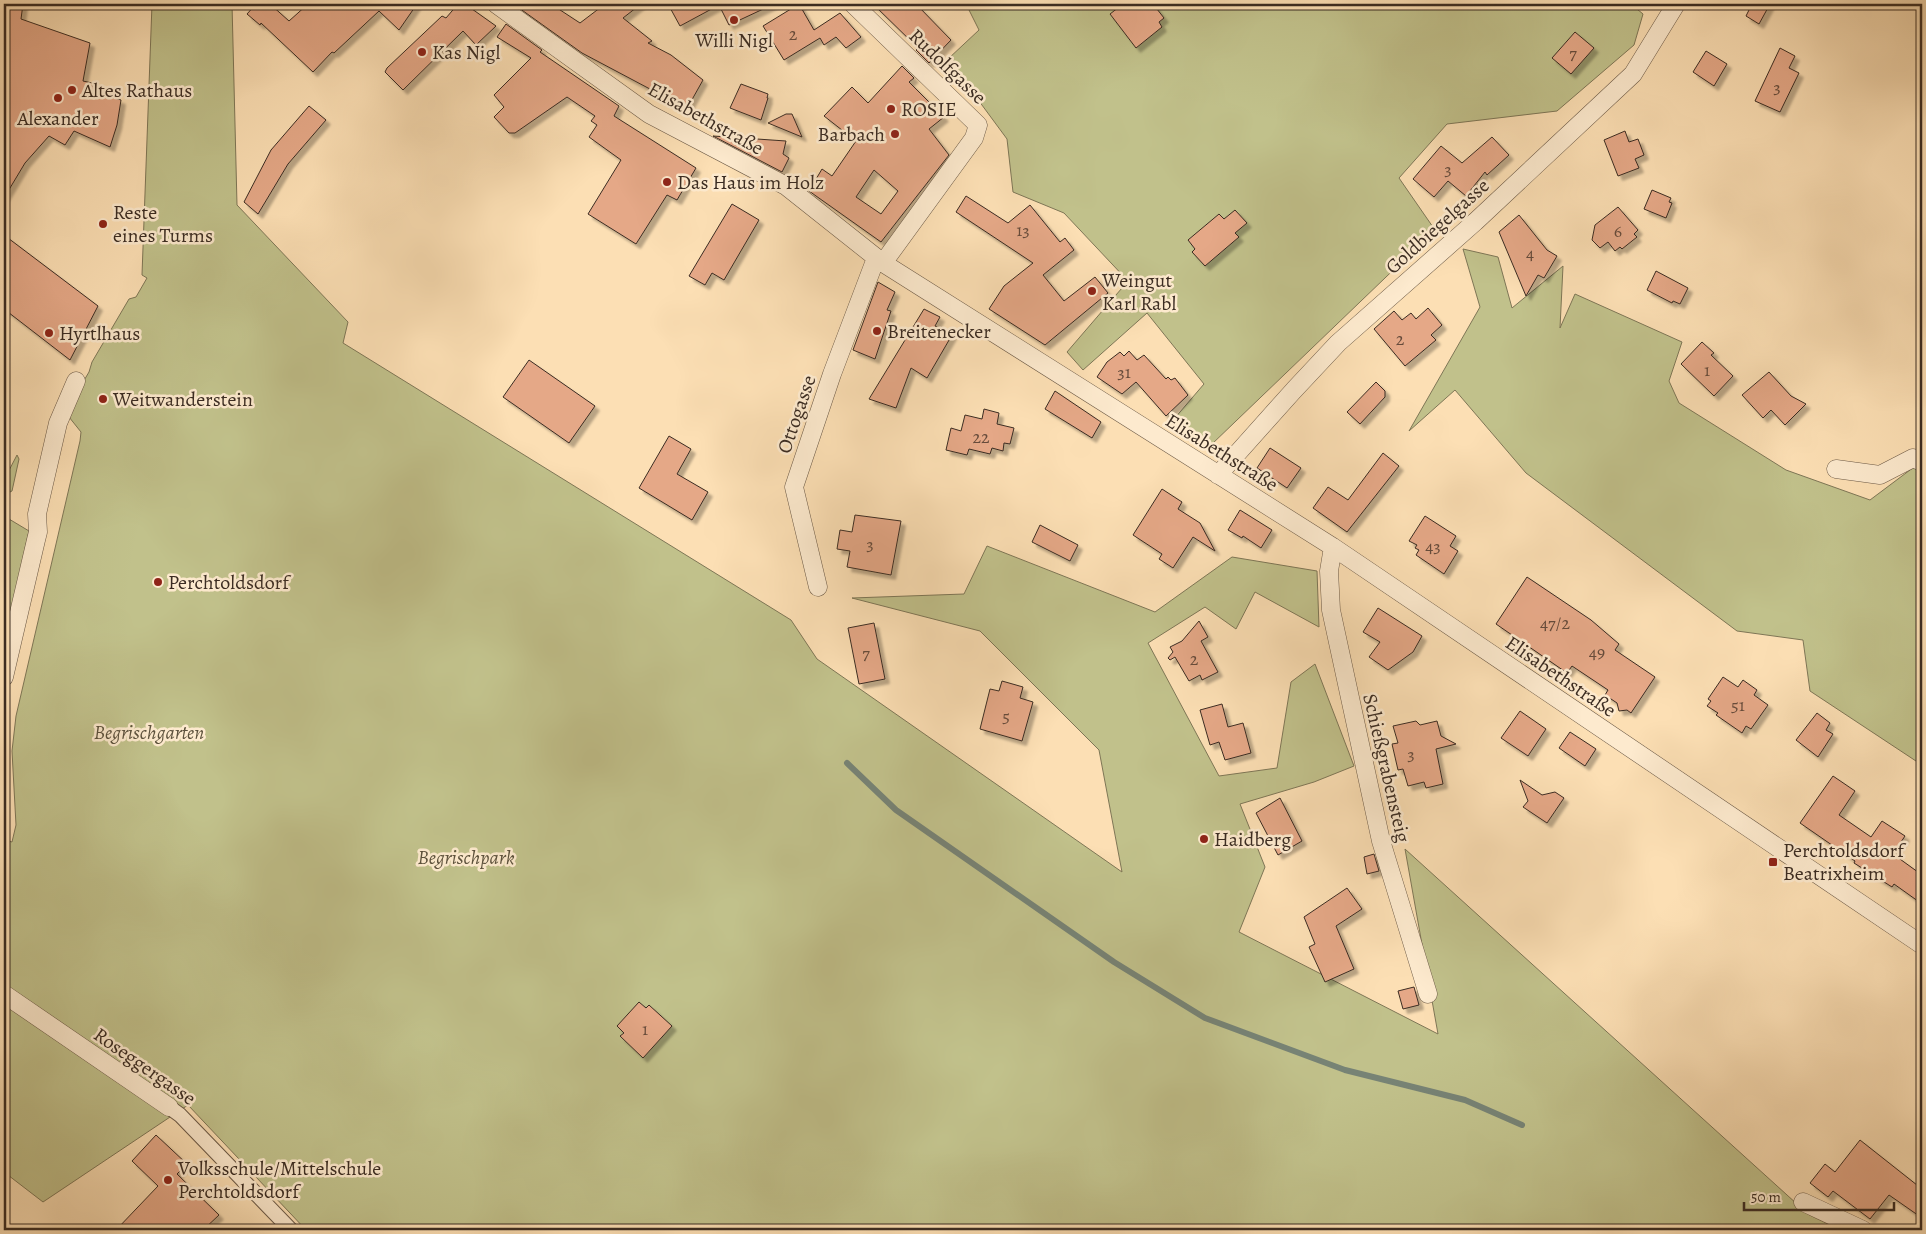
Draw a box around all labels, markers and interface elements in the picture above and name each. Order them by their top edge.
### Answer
marker: Willi Nigl [728,14,740,26]
house number: 2 [789,22,798,46]
street label: Rudolfgasse [903,22,992,110]
place label: Willi Nigl [694,27,773,54]
place label: Kas Nigl [432,39,501,66]
house number: 7 [1569,41,1577,65]
marker: Kas Nigl [416,46,428,58]
house number: 3 [1773,75,1781,99]
street label: Elisabethstraße [643,76,768,161]
place label: Altes Rathaus [81,77,192,104]
marker: Altes Rathaus [66,84,78,96]
marker: Alexander [52,92,64,104]
place label: ROSIE [901,96,957,123]
marker: ROSIE [885,103,897,115]
place label: Alexander [16,105,99,132]
place label: Barbach [817,121,885,148]
marker: Barbach [889,128,901,140]
house number: 3 [1444,157,1452,181]
place label: Das Haus im Holz [677,169,824,196]
street label: Goldbiegelgasse [1380,172,1495,280]
marker: Das Haus im Holz [661,176,673,188]
place label: Reste eines Turms [113,199,213,249]
marker: Reste eines Turms [97,218,109,230]
house number: 13 [1016,218,1030,242]
house number: 6 [1614,219,1622,243]
house number: 4 [1526,241,1534,265]
place label: Weingut Karl Rabl [1101,267,1176,317]
marker: Weingut Karl Rabl [1086,285,1098,297]
place label: Breitenecker [887,318,991,345]
place label: Hyrtlhaus [59,320,140,347]
marker: Breitenecker [871,325,883,337]
marker: Hyrtlhaus [43,327,55,339]
house number: 2 [1396,327,1405,351]
house number: 1 [1704,358,1710,382]
house number: 31 [1117,360,1131,384]
street label: Ottogasse [771,371,822,457]
place label: Weitwanderstein [112,386,253,413]
marker: Weitwanderstein [97,393,109,405]
street label: Elisabethstraße [1160,407,1283,498]
house number: 22 [972,425,990,449]
house number: 3 [866,532,874,556]
house number: 43 [1425,534,1441,558]
place label: Perchtoldsdorf [168,569,292,596]
marker: Perchtoldsdorf [152,576,164,588]
house number: 47/2 [1540,611,1571,635]
street label: Elisabethstraße [1500,629,1621,723]
house number: 49 [1589,640,1605,664]
house number: 7 [862,641,870,665]
house number: 2 [1190,647,1199,671]
street label: Schießgrabensteig [1356,691,1417,845]
house number: 51 [1731,693,1745,717]
house number: 5 [1002,704,1010,728]
park label: Begrischgarten [94,719,204,746]
house number: 3 [1407,742,1415,766]
place label: Haidberg [1214,826,1291,853]
marker: Haidberg [1198,833,1210,845]
place label: Perchtoldsdorf Beatrixheim [1783,837,1907,887]
park label: Begrischpark [417,844,515,871]
marker: Perchtoldsdorf Beatrixheim [1767,856,1779,868]
house number: 1 [642,1017,648,1041]
street label: Roseggergasse [88,1021,201,1112]
place label: Volksschule/Mittelschule Perchtoldsdorf [177,1155,381,1205]
marker: Volksschule/Mittelschule Perchtoldsdorf [162,1174,174,1186]
scale bar [1744,1179,1894,1211]
text: 50 m [1751,1187,1781,1207]

